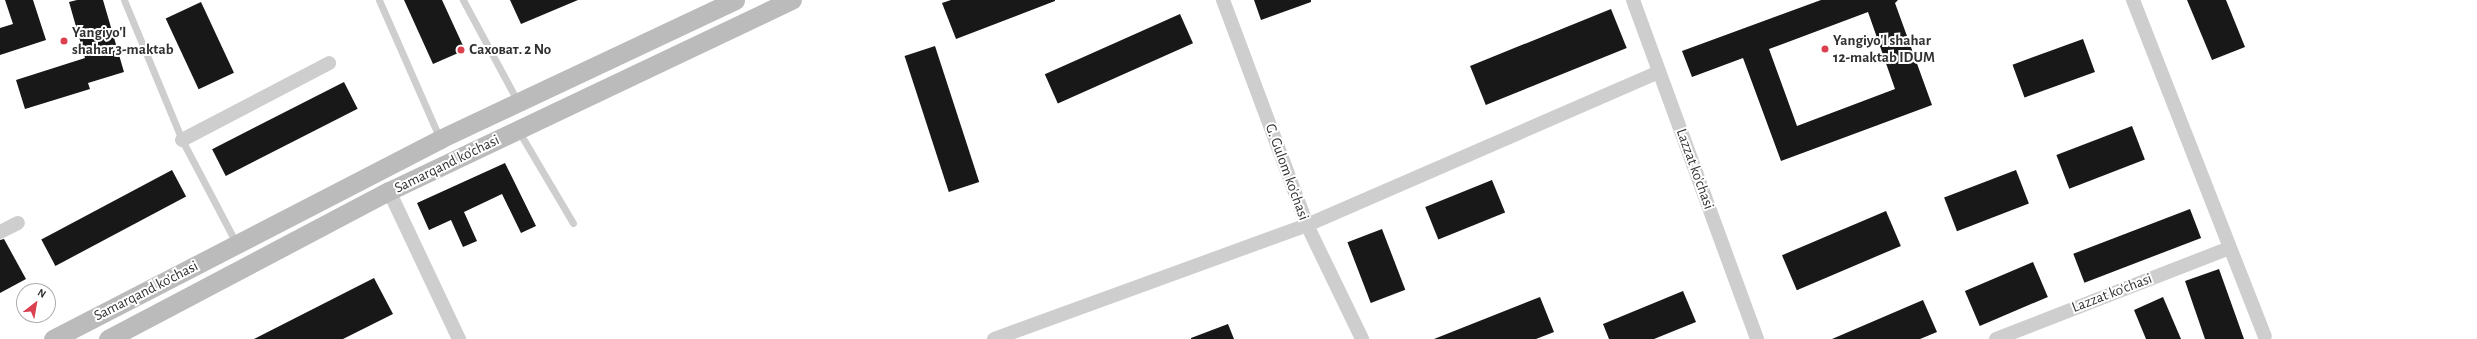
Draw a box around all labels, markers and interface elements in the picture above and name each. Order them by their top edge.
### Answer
place label: Yangiyo'l shahar 3-maktab [72,23,173,58]
place label: Yangiyo'l shahar 12-maktab IDUM [1833,31,1935,66]
marker: Yangiyo'l shahar 3-maktab [59,36,69,46]
place label: Саховат. 2 No [469,41,551,59]
marker: Yangiyo'l shahar 12-maktab IDUM [1820,44,1830,54]
marker: Саховат. 2 No [456,45,466,55]
street label: G. Gulom ko'chasi [1261,121,1313,223]
street label: Lazzat ko'chasi [1672,126,1718,212]
street label: Samarqand ko'chasi [392,131,502,197]
street label: Samarqand ko'chasi [91,257,201,325]
street label: Lazzat ko'chasi [2069,269,2155,317]
north arrow [16,283,56,323]
text: N [36,286,48,300]

